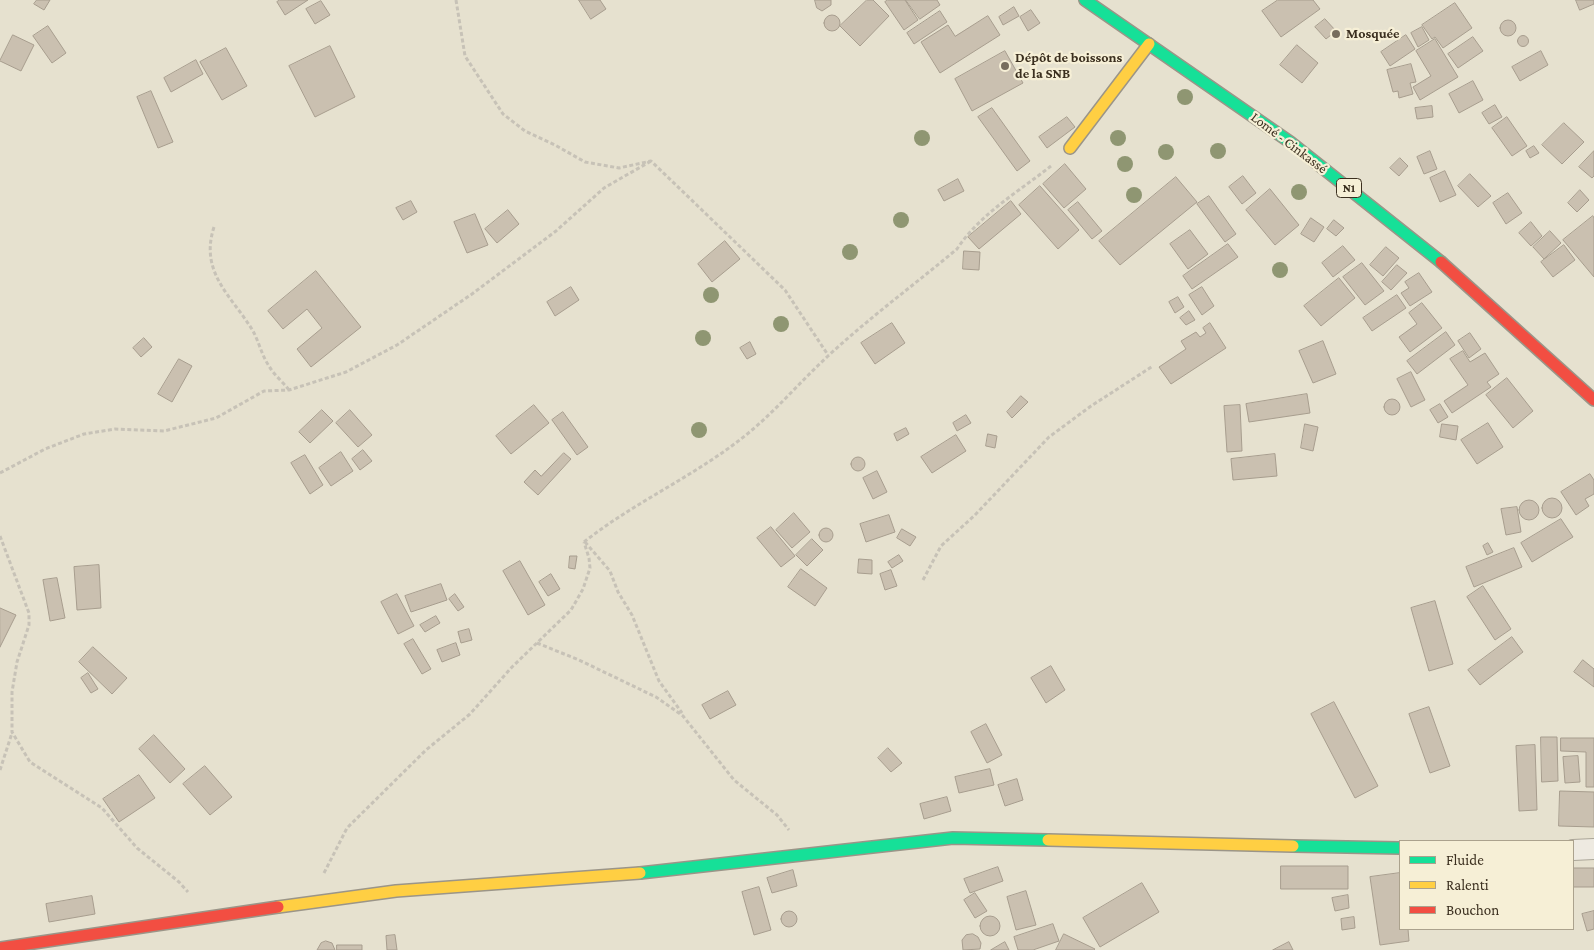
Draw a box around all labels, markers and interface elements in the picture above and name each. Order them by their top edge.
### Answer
place label: Mosquée [1346,26,1400,42]
marker: Mosquée [1330,28,1342,40]
place label: Dépôt de boissons de la SNB [1015,50,1122,82]
marker: Dépôt de boissons de la SNB [999,60,1011,72]
street label: Lomé - Cinkassé [1247,109,1331,177]
road number: N1 [1336,178,1362,198]
legend [1399,840,1574,930]
text: Fluide [1446,852,1484,868]
text: Ralenti [1446,877,1489,893]
text: Bouchon [1446,902,1499,918]

